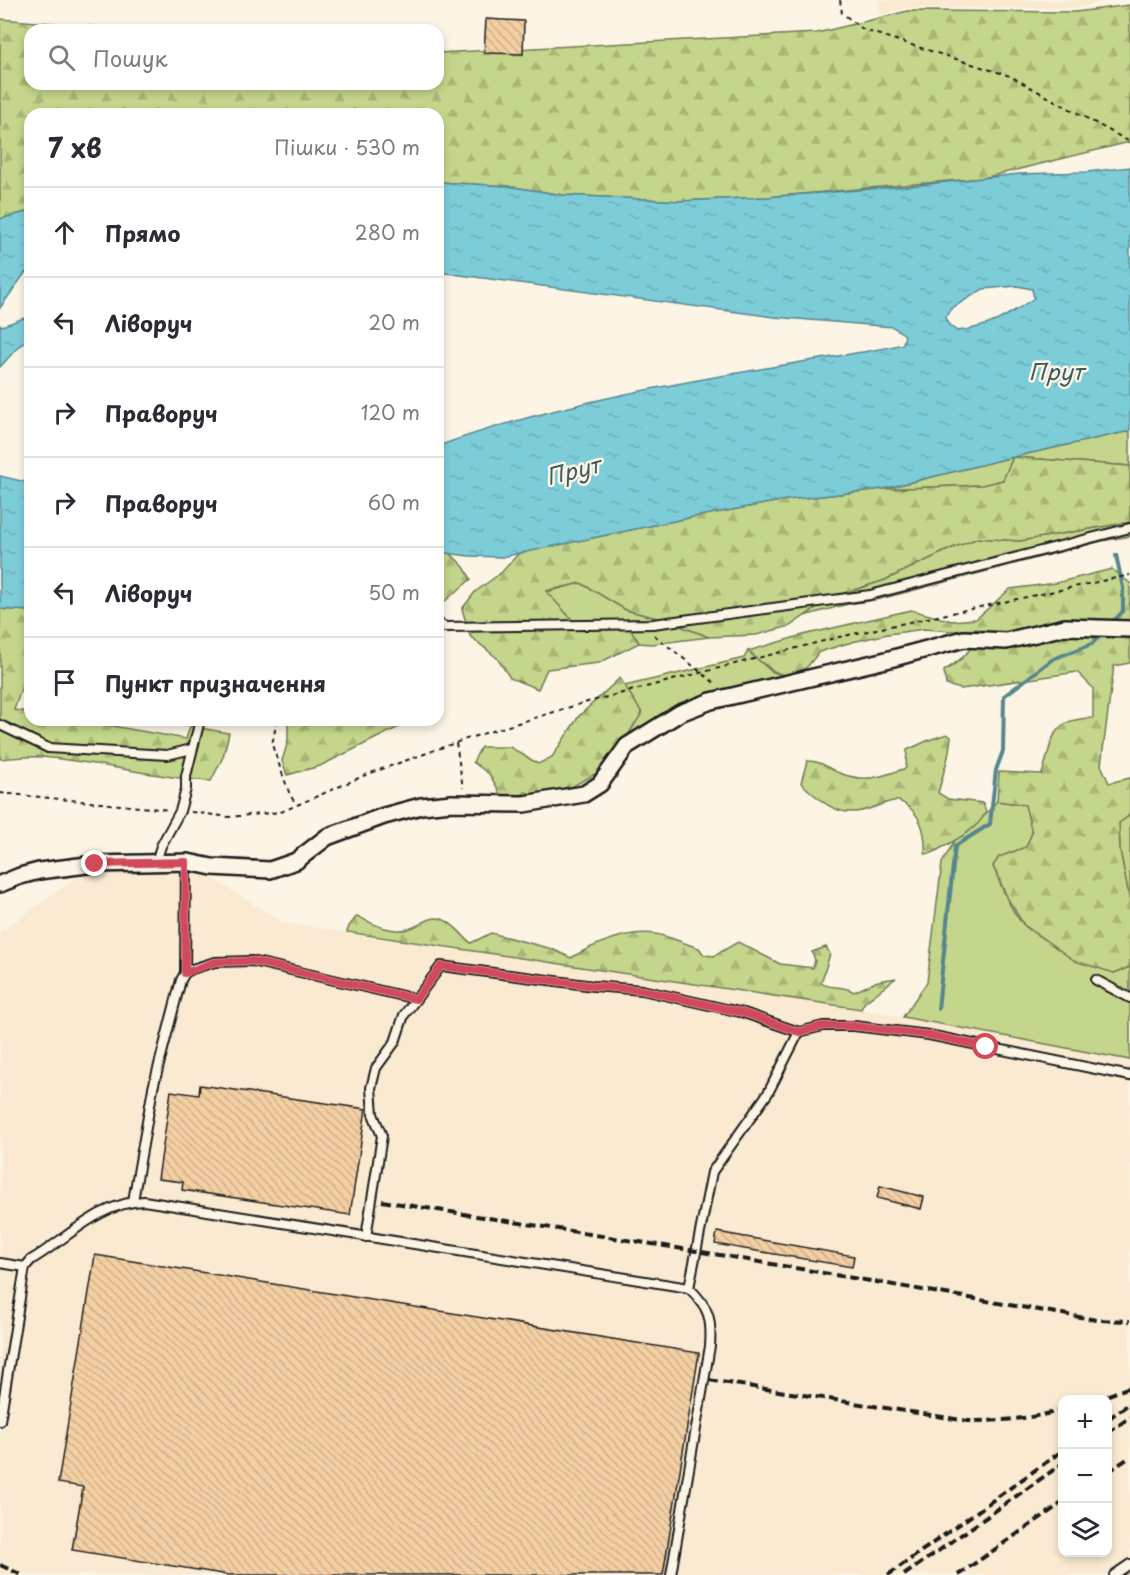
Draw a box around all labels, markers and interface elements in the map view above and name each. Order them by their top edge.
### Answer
search box [24,24,444,90]
icon: search [45,41,78,74]
text: Пошук [93,41,168,74]
text: 7 хв [48,128,102,167]
text: Пішки · 530 m [274,132,420,162]
icon: ahead [48,216,81,249]
text: Прямо [105,216,180,249]
text: 280 m [355,217,420,247]
icon: left [48,306,81,339]
text: Ліворуч [105,306,192,339]
text: 20 m [368,307,420,337]
water label: Прут [1029,354,1087,387]
icon: right [48,396,81,429]
text: Праворуч [105,396,218,429]
text: 120 m [361,397,420,427]
water label: Прут [542,446,606,492]
icon: right [48,486,81,519]
text: Праворуч [105,486,218,519]
text: 60 m [368,487,420,517]
icon: left [48,576,81,609]
text: Ліворуч [105,576,192,609]
text: 50 m [368,577,420,607]
icon: arrive [48,666,81,699]
text: Пункт призначення [105,666,326,699]
route end [81,850,107,876]
route start [972,1033,998,1059]
map controls [1058,1395,1112,1557]
button: + [1058,1395,1112,1449]
button: − [1058,1449,1112,1503]
button: layers [1058,1503,1112,1557]

